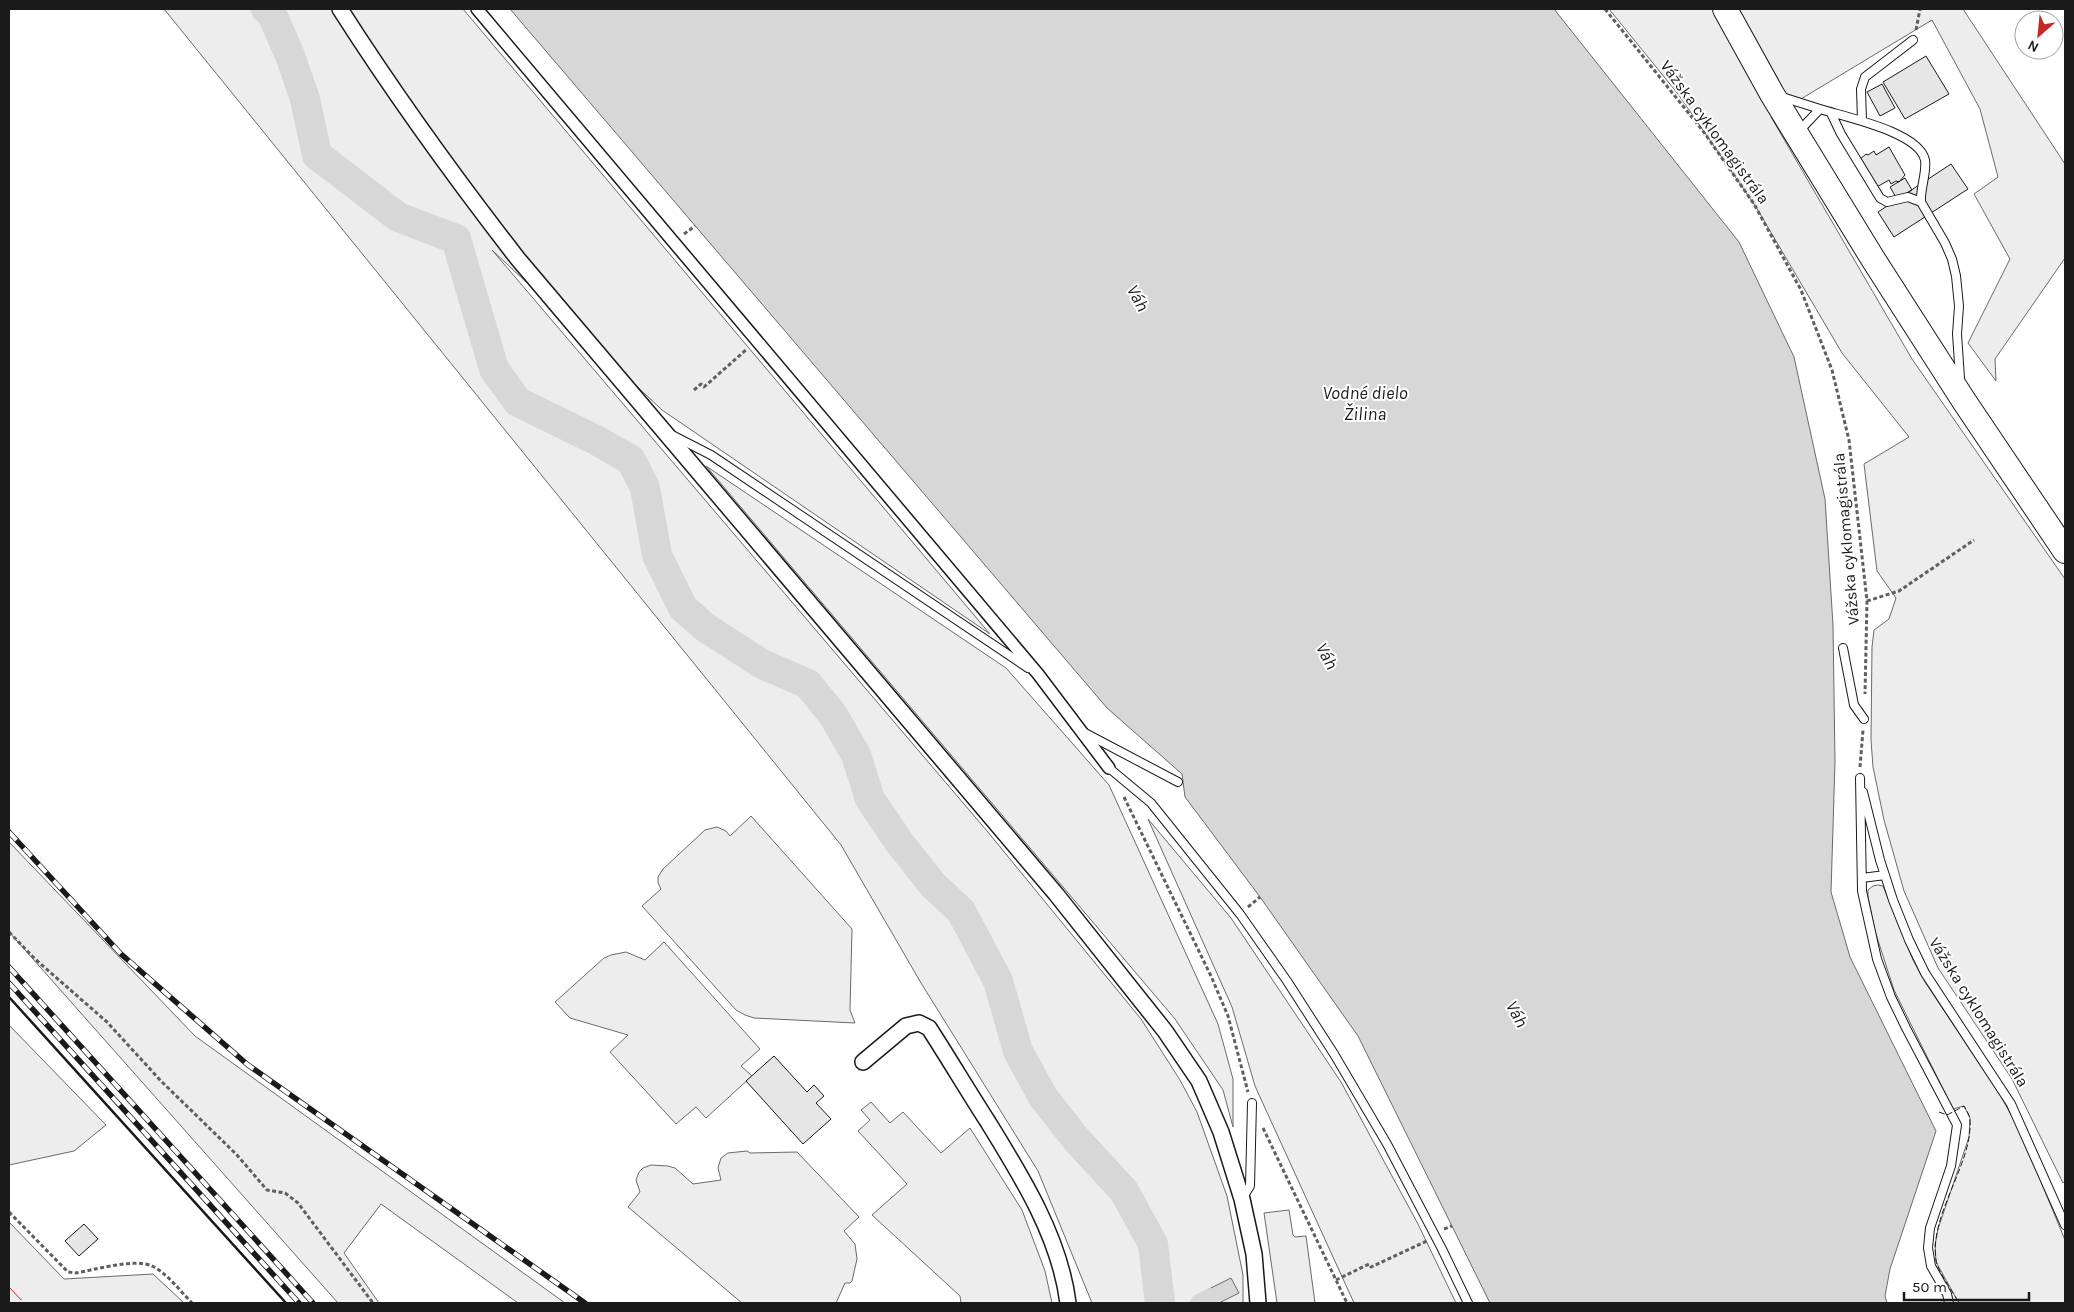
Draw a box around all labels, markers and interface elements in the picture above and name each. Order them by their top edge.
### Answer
north arrow [2014,10,2064,60]
text: N [2025,36,2042,56]
street label: Vážska cyklomagistrála [1657,57,1773,207]
water label: Váh [1122,281,1154,315]
water label: Vodné dielo Žilina [1322,382,1408,425]
street label: Vážska cyklomagistrála [1829,452,1863,626]
water label: Váh [1311,639,1343,673]
street label: Vážska cyklomagistrála [1925,934,2033,1090]
water label: Váh [1501,997,1533,1031]
scale bar [1904,1270,2029,1302]
text: 50 m [1912,1278,1947,1296]

